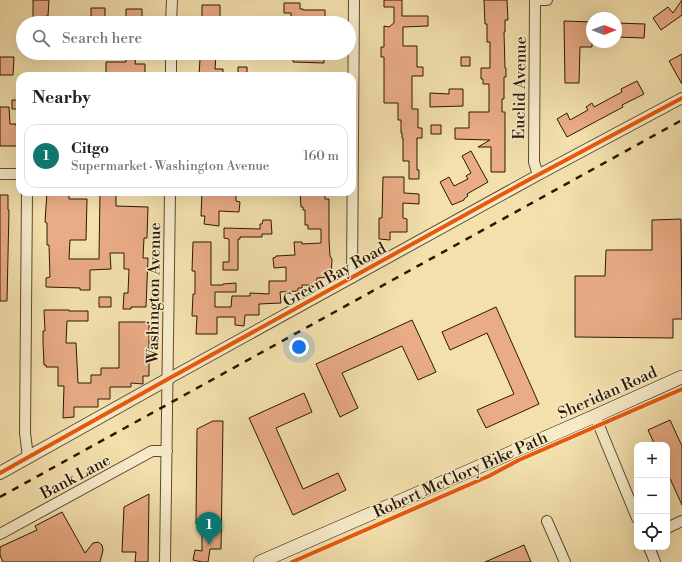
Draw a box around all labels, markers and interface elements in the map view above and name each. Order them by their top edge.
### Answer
north arrow [586,12,622,48]
search box [16,16,356,60]
icon: search [30,27,52,49]
text: Search here [62,29,142,48]
street label: Euclid Avenue [509,36,531,140]
text: Nearby [32,87,91,109]
text: Citgo [71,139,109,158]
text: 1 [43,148,49,164]
text: 160 m [303,148,339,164]
text: Supermarket · Washington Avenue [71,158,269,174]
street label: Washington Avenue [143,222,165,365]
street label: Green Bay Road [279,238,390,311]
your location [289,337,309,357]
street label: Sheridan Road [555,362,660,424]
street label: Robert McClory Bike Path [370,427,551,522]
map controls [634,442,670,550]
button: + [634,442,670,478]
street label: Bank Lane [36,450,114,504]
button: − [634,478,670,514]
pin: 1 [196,512,222,545]
button: locate [634,514,670,550]

